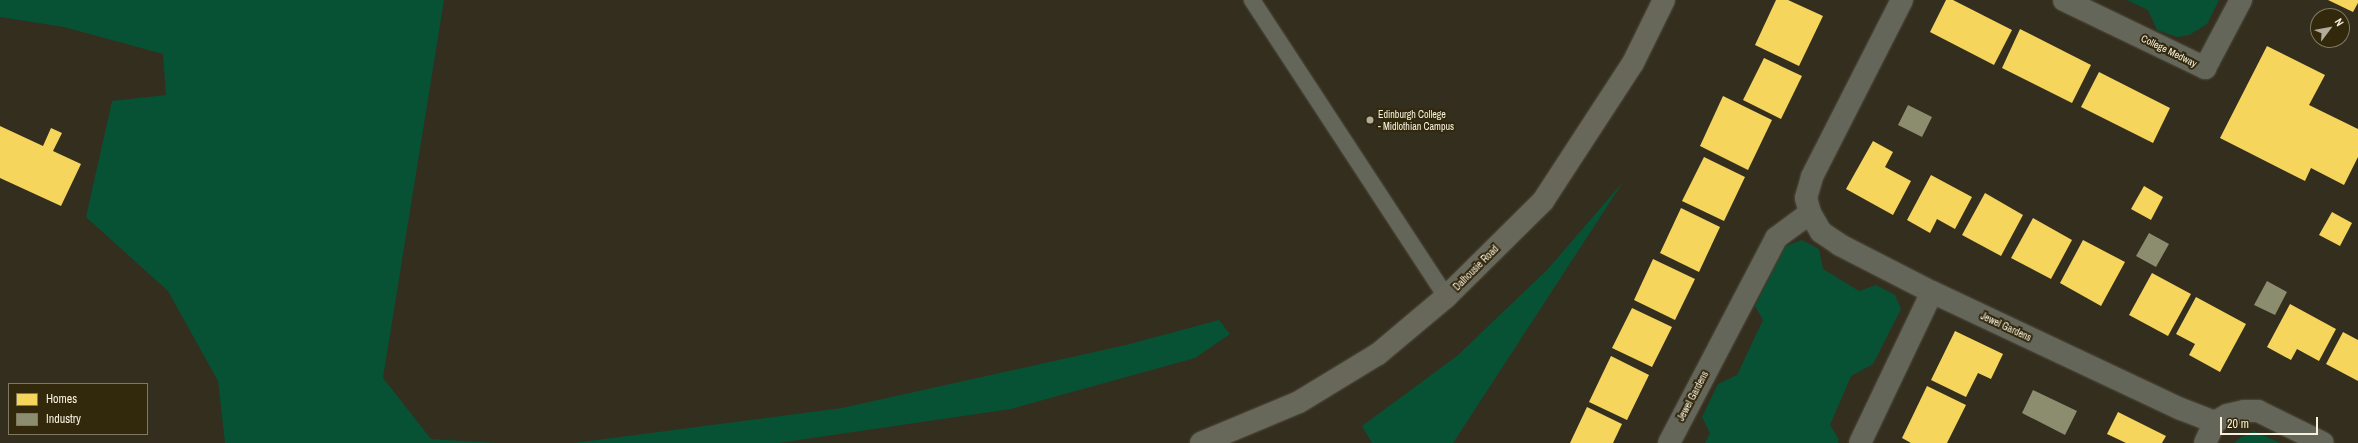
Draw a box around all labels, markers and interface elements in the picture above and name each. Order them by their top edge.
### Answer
north arrow [2310,8,2350,48]
text: N [2332,16,2347,29]
street label: College Medway [2139,32,2199,70]
place label: Edinburgh College - Midlothian Campus [1378,108,1454,132]
marker: Edinburgh College - Midlothian Campus [1365,115,1375,125]
street label: Dalhousie Road [1451,243,1501,293]
street label: Jewel Gardens [1979,310,2033,344]
street label: Jewel Gardens [1675,369,1711,423]
legend [8,383,148,435]
text: Homes [46,391,77,407]
scale bar [2222,409,2320,435]
text: Industry [46,411,81,427]
text: 20 m [2227,416,2249,432]

